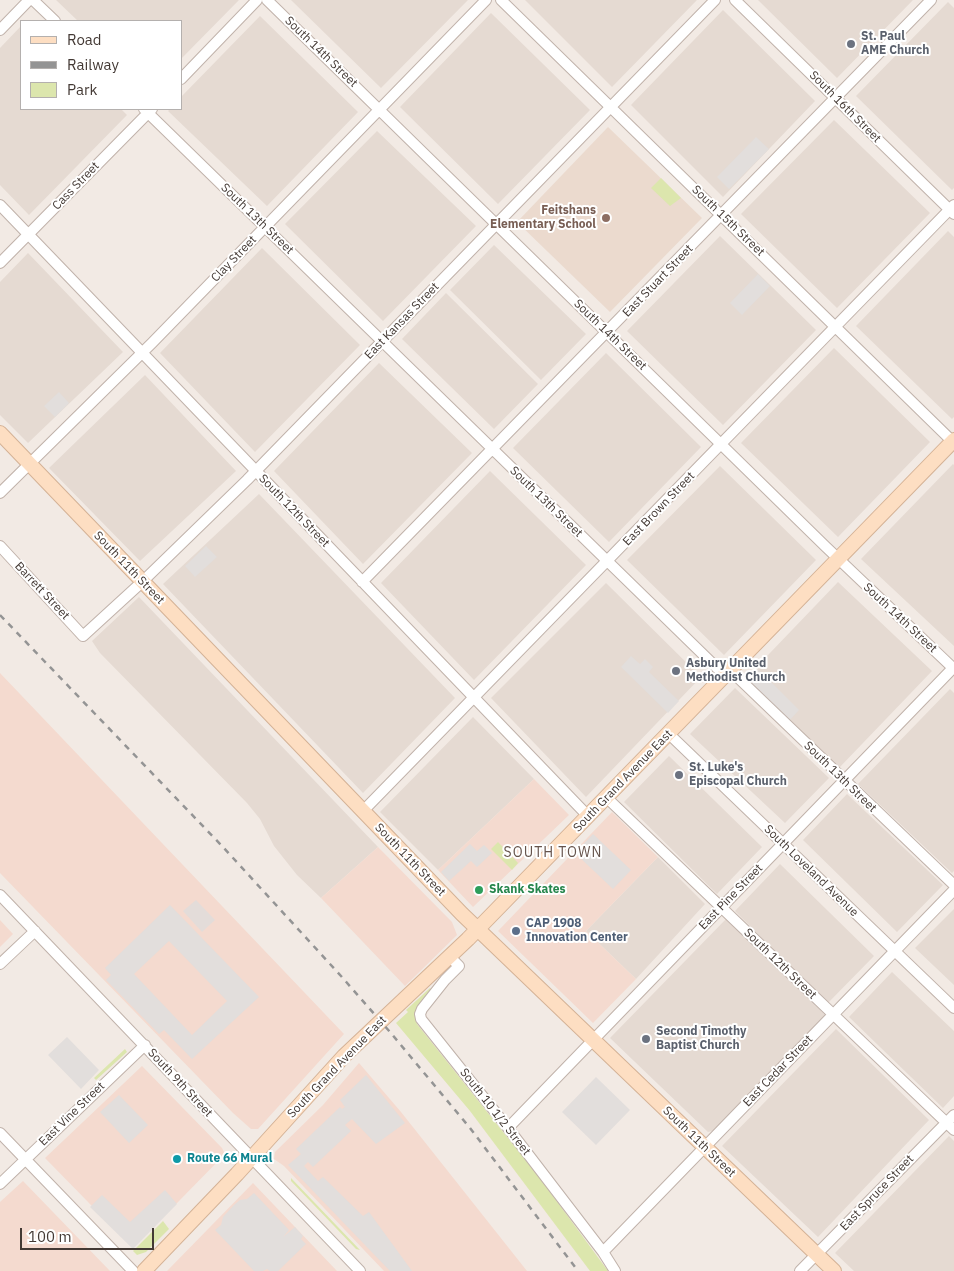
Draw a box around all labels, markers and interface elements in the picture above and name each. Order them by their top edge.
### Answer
street label: South 14th Street [282,14,360,90]
legend [20,20,182,110]
text: Road [67,30,102,49]
place label: St. Paul AME Church [861,30,929,58]
marker: St. Paul AME Church [845,38,857,50]
text: Railway [67,55,119,74]
street label: South 16th Street [806,68,884,146]
text: Park [67,80,97,99]
street label: Cass Street [50,159,102,213]
street label: South 13th Street [218,181,296,257]
street label: South 15th Street [689,183,767,259]
place label: Feitshans Elementary School [490,204,596,232]
marker: Feitshans Elementary School [600,212,612,224]
street label: Clay Street [208,233,260,285]
street label: East Stuart Street [620,242,696,320]
street label: East Kansas Street [362,280,442,362]
street label: South 14th Street [571,297,649,373]
street label: South 13th Street [507,464,585,540]
street label: East Brown Street [620,469,698,549]
street label: South 12th Street [256,472,332,550]
street label: South 11th Street [91,529,167,607]
street label: Barrett Street [12,559,72,623]
street label: South 14th Street [860,580,940,656]
place label: Asbury United Methodist Church [686,657,785,685]
marker: Asbury United Methodist Church [670,665,682,677]
street label: South Grand Avenue East [570,727,676,835]
street label: South 13th Street [801,739,879,815]
place label: St. Luke's Episcopal Church [689,761,787,789]
marker: St. Luke's Episcopal Church [673,769,685,781]
street label: South 11th Street [372,821,448,899]
street label: South Loveland Avenue [761,822,861,920]
district label: SOUTH TOWN [502,845,604,861]
street label: East Pine Street [696,861,766,933]
place label: Skank Skates [489,883,566,897]
marker: Skank Skates [473,884,485,896]
place label: CAP 1908 Innovation Center [526,917,628,945]
marker: CAP 1908 Innovation Center [510,925,522,937]
street label: South 12th Street [741,926,819,1002]
street label: South Grand Avenue East [284,1013,390,1121]
place label: Second Timothy Baptist Church [656,1025,746,1053]
street label: East Cedar Street [740,1032,816,1110]
marker: Second Timothy Baptist Church [640,1033,652,1045]
street label: South 9th Street [145,1046,215,1120]
street label: South 10 1/2 Street [457,1066,533,1158]
street label: East Vine Street [36,1079,108,1149]
street label: South 11th Street [660,1104,738,1180]
place label: Route 66 Mural [187,1152,272,1166]
street label: East Spruce Street [837,1152,917,1234]
marker: Route 66 Mural [171,1153,183,1165]
scale bar [22,1218,156,1250]
text: 100 m [28,1227,72,1246]

